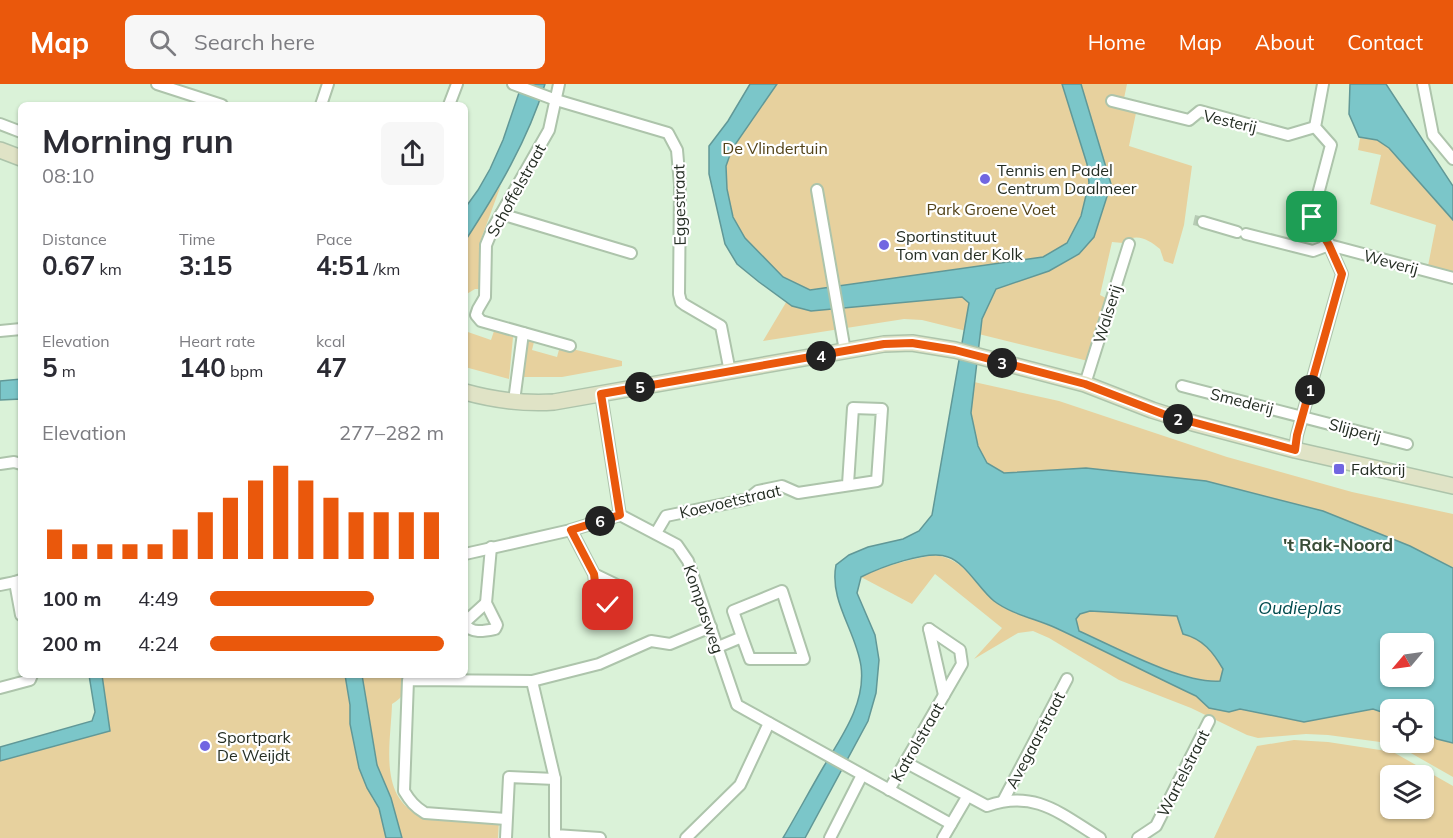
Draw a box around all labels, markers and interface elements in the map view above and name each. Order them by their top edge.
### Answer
search box [125,15,545,69]
text: Map [30,25,89,60]
icon: search [146,26,179,59]
text: Search here [194,28,315,56]
text: Home [1088,29,1146,55]
text: Map [1179,29,1222,55]
text: About [1255,29,1314,55]
text: Contact [1347,29,1423,55]
street label: Vesterij [1201,105,1259,137]
text: Morning run [42,120,234,161]
button: share [381,122,444,185]
park label: De Vlindertuin [722,138,828,158]
street label: Schoffelstraat [482,140,550,240]
place label: Tennis en Padel Centrum Daalmeer [997,160,1137,198]
text: 08:10 [42,163,95,188]
street label: Eggestraat [668,164,690,246]
marker: Tennis en Padel Centrum Daalmeer [978,172,992,186]
pin [1286,191,1337,242]
park label: Park Groene Voet [926,199,1056,219]
icon: arrive [1295,200,1328,233]
place label: Sportinstituut Tom van der Kolk [896,226,1023,264]
text: Distance [42,229,107,249]
text: Time [179,229,215,249]
text: Pace [316,229,352,249]
marker: Sportinstituut Tom van der Kolk [877,238,891,252]
street label: Weverij [1361,245,1421,279]
text: 0.67 [42,249,95,282]
text: 3:15 [179,249,232,282]
text: 4:51 [316,249,369,282]
text: km [95,259,122,279]
text: /km [369,259,400,279]
street label: Walserij [1089,282,1125,346]
text: Elevation [42,331,110,351]
text: Heart rate [179,331,255,351]
text: kcal [316,331,345,351]
pin: 4 [806,341,836,371]
text: 4 [816,346,826,366]
pin: 3 [987,348,1017,378]
text: 5 [42,351,58,384]
text: 140 [179,351,226,384]
text: 47 [316,351,347,384]
text: 3 [997,353,1007,373]
text: m [58,361,76,381]
text: bpm [226,361,263,381]
pin: 5 [625,372,655,402]
pin: 1 [1295,375,1325,405]
text: 5 [635,377,645,397]
text: 1 [1305,380,1315,400]
street label: Smederij [1208,384,1276,418]
pin: 2 [1163,404,1193,434]
text: 2 [1173,409,1183,429]
street label: Slijperij [1327,413,1383,447]
text: Elevation [42,420,127,445]
text: 277–282 m [339,420,444,445]
place label: Faktorij [1351,459,1405,479]
marker: Faktorij [1332,462,1346,476]
street label: Koevoetstraat [677,480,783,522]
pin: 6 [585,506,615,536]
text: 6 [595,511,605,531]
district label: 't Rak-Noord [1283,533,1393,556]
street label: Kompasweg [680,562,728,656]
pin [582,579,633,630]
text: 100 m [42,586,101,611]
text: 4:49 [138,586,179,611]
icon: check [591,588,624,621]
water label: Oudieplas [1258,596,1342,619]
text: 200 m [42,631,101,656]
text: 4:24 [138,631,179,656]
north arrow [1380,633,1434,687]
map controls [1380,633,1434,819]
street label: Avegaarstraat [1001,688,1069,792]
street label: Katrolstraat [886,699,948,785]
button: locate [1380,699,1434,753]
street label: Wartelstraat [1153,726,1214,820]
place label: Sportpark De Weijdt [217,727,292,765]
marker: Sportpark De Weijdt [198,739,212,753]
button: layers [1380,765,1434,819]

